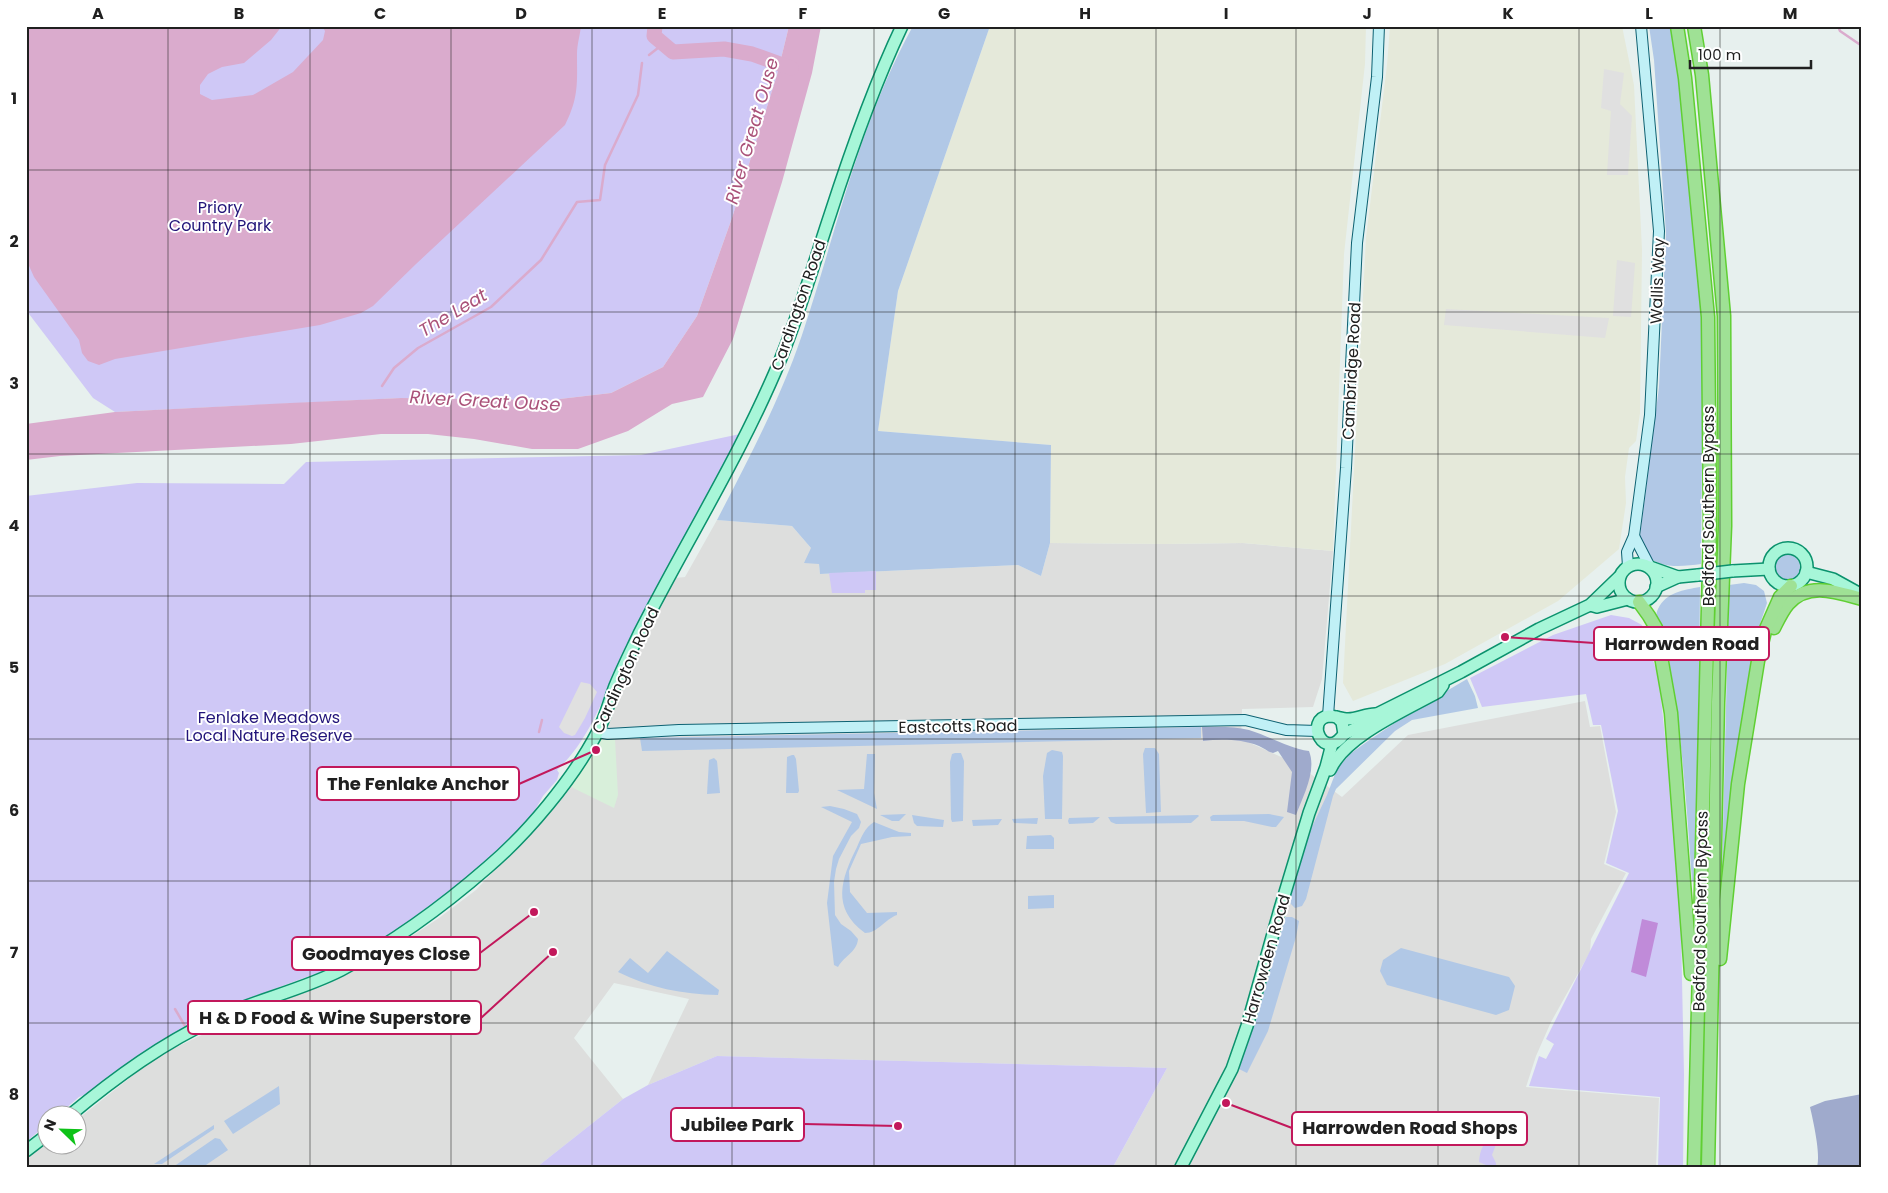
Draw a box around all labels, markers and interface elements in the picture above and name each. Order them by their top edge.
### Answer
text: A [92,2,104,25]
text: B [234,2,244,25]
text: C [374,2,386,25]
text: D [515,2,527,25]
text: E [658,2,666,25]
text: F [799,2,808,25]
text: G [938,2,950,25]
text: H [1079,2,1091,25]
text: I [1224,2,1228,25]
text: J [1362,2,1372,25]
text: K [1502,2,1514,25]
text: L [1645,2,1653,25]
text: M [1783,2,1797,25]
scale bar [1690,38,1812,70]
text: 100 m [1698,44,1741,65]
water label: River Great Ouse [719,55,784,207]
text: 1 [11,87,17,110]
park label: Priory Country Park [169,196,272,237]
text: 2 [9,230,19,253]
street label: Cardington Road [765,237,832,374]
street label: Wallis Way [1645,237,1670,325]
water label: The Leat [414,282,492,343]
street label: Cambridge Road [1336,302,1367,440]
text: 3 [9,372,19,395]
water label: River Great Ouse [409,384,561,417]
street label: Bedford Southern Bypass [1697,406,1720,606]
text: 4 [9,514,20,537]
street label: Cardington Road [586,603,665,737]
callout: Harrowden Road [1594,627,1769,660]
text: Harrowden Road [1605,631,1759,656]
text: 5 [9,656,19,679]
park label: Fenlake Meadows Local Nature Reserve [186,706,353,747]
street label: Eastcotts Road [898,714,1018,739]
callout: The Fenlake Anchor [317,767,519,800]
text: The Fenlake Anchor [327,771,509,796]
text: 6 [9,799,19,822]
street label: Bedford Southern Bypass [1687,811,1714,1011]
street label: Harrowden Road [1237,892,1296,1027]
callout: Goodmayes Close [292,937,480,970]
text: 7 [10,941,19,964]
text: Goodmayes Close [302,941,470,966]
callout: H & D Food & Wine Superstore [188,1001,481,1034]
text: H & D Food & Wine Superstore [199,1005,471,1030]
text: 8 [9,1083,19,1106]
north arrow [38,1106,88,1156]
callout: Jubilee Park [671,1108,804,1141]
text: Jubilee Park [680,1112,795,1137]
callout: Harrowden Road Shops [1292,1112,1527,1145]
text: Harrowden Road Shops [1302,1115,1518,1140]
text: N [39,1116,61,1134]

